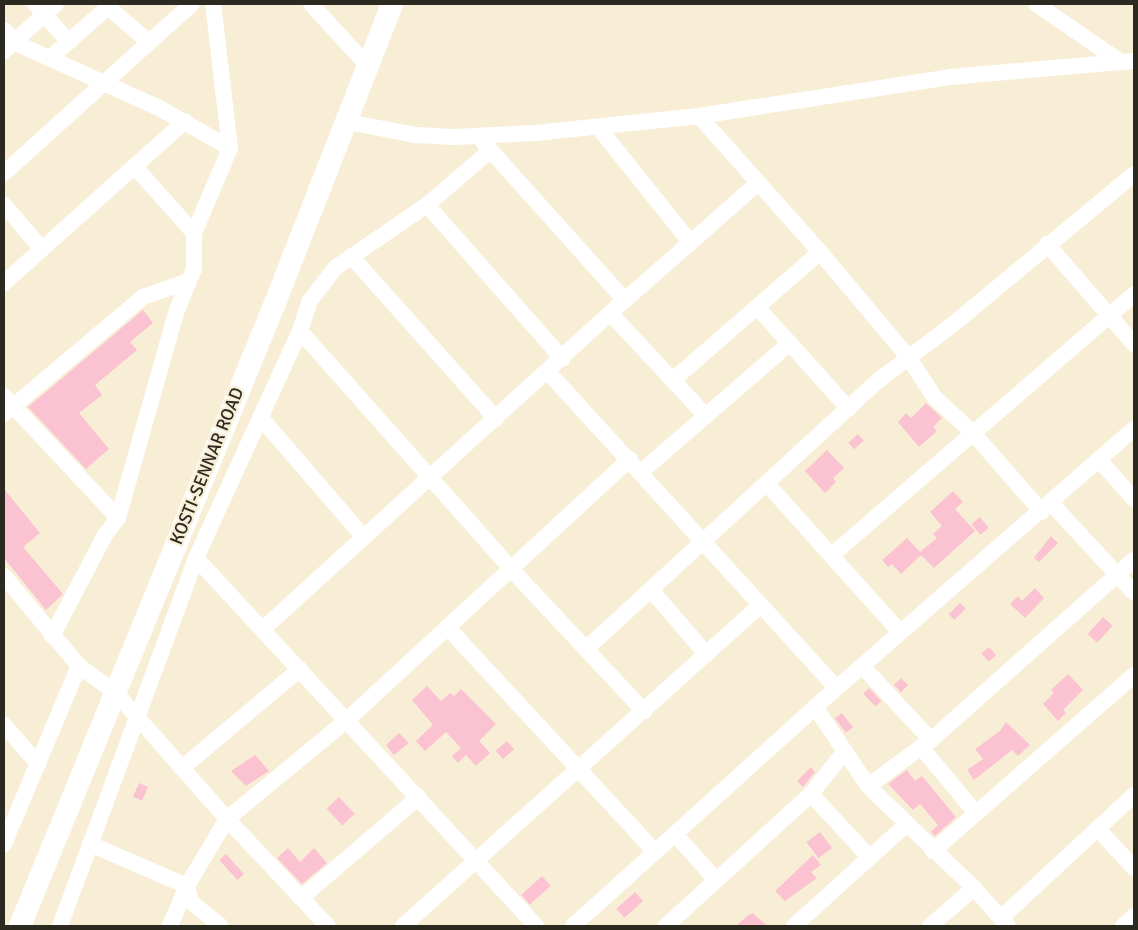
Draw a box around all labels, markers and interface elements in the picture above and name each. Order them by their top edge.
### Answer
street label: KOSTI-SENNAR ROAD [166,384,248,548]

